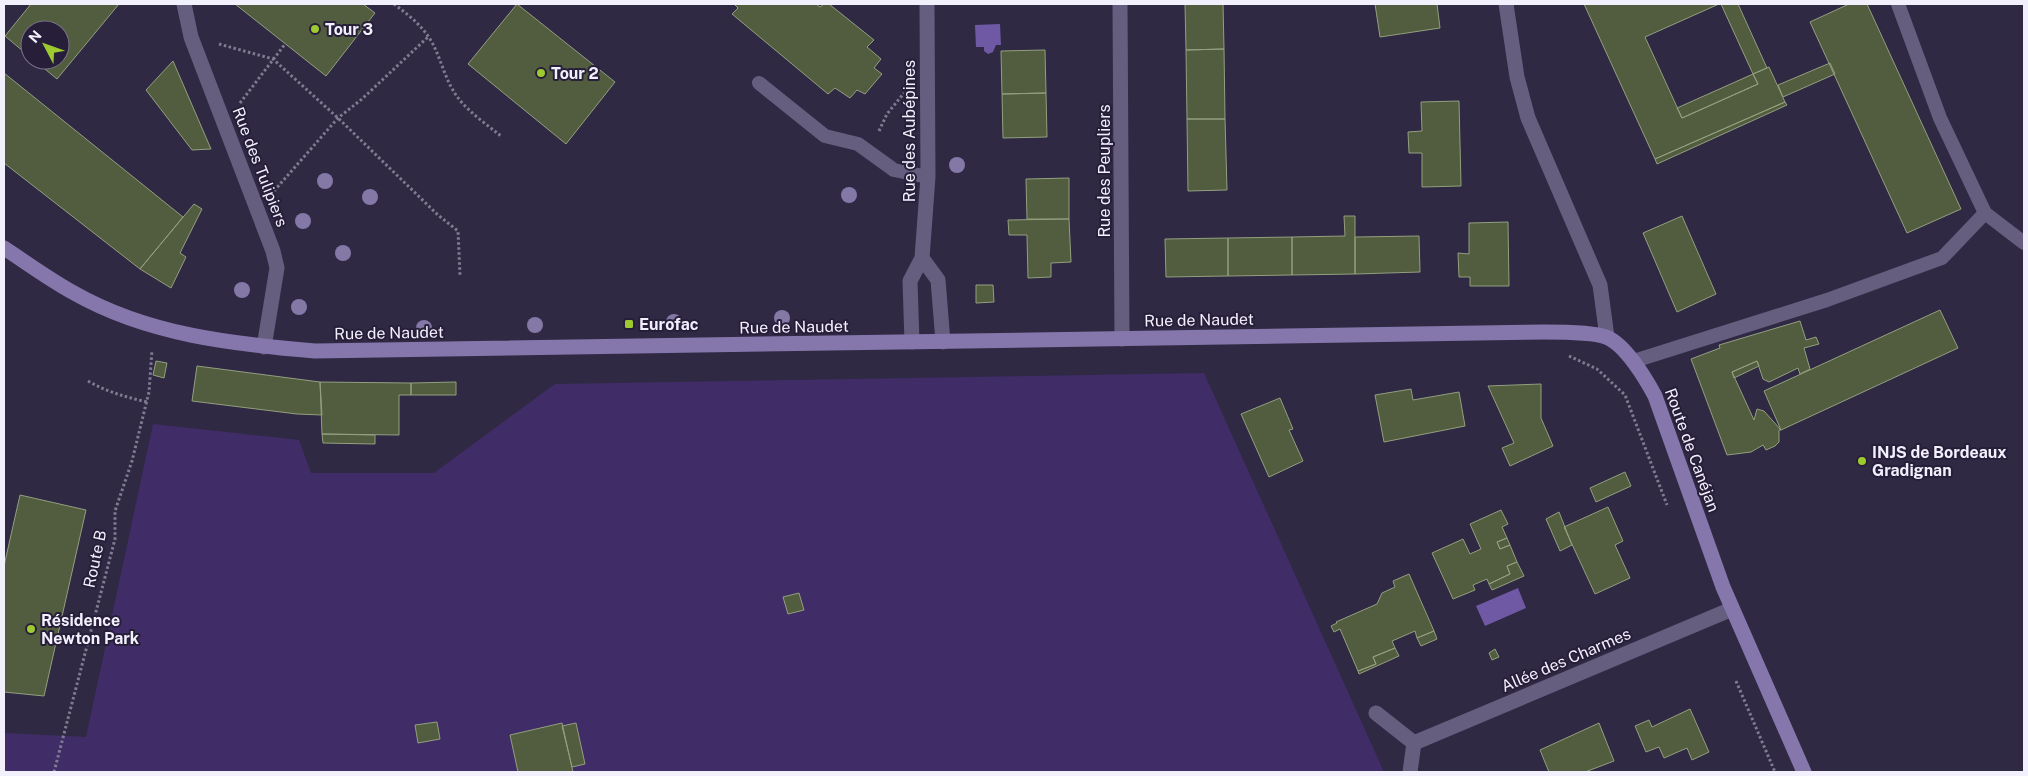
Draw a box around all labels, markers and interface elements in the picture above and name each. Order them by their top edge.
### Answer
north arrow [20,20,70,70]
place label: Tour 3 [325,20,373,39]
marker: Tour 3 [309,23,321,35]
text: N [26,27,45,46]
street label: Rue des Aubépines [900,60,919,202]
place label: Tour 2 [551,64,599,83]
marker: Tour 2 [535,67,547,79]
street label: Rue des Tulipiers [228,104,292,230]
street label: Rue des Peupliers [1095,104,1114,238]
street label: Rue de Naudet [1144,310,1254,330]
place label: Eurofac [639,315,699,334]
street label: Rue de Naudet [739,317,849,337]
marker: Eurofac [623,318,635,330]
street label: Rue de Naudet [334,323,444,343]
street label: Route de Canéjan [1661,386,1723,514]
place label: INJS de Bordeaux Gradignan [1872,443,2007,480]
marker: INJS de Bordeaux Gradignan [1856,455,1868,467]
street label: Route B [80,528,110,590]
place label: Résidence Newton Park [41,611,139,648]
marker: Résidence Newton Park [25,623,37,635]
street label: Allée des Charmes [1498,624,1634,696]

